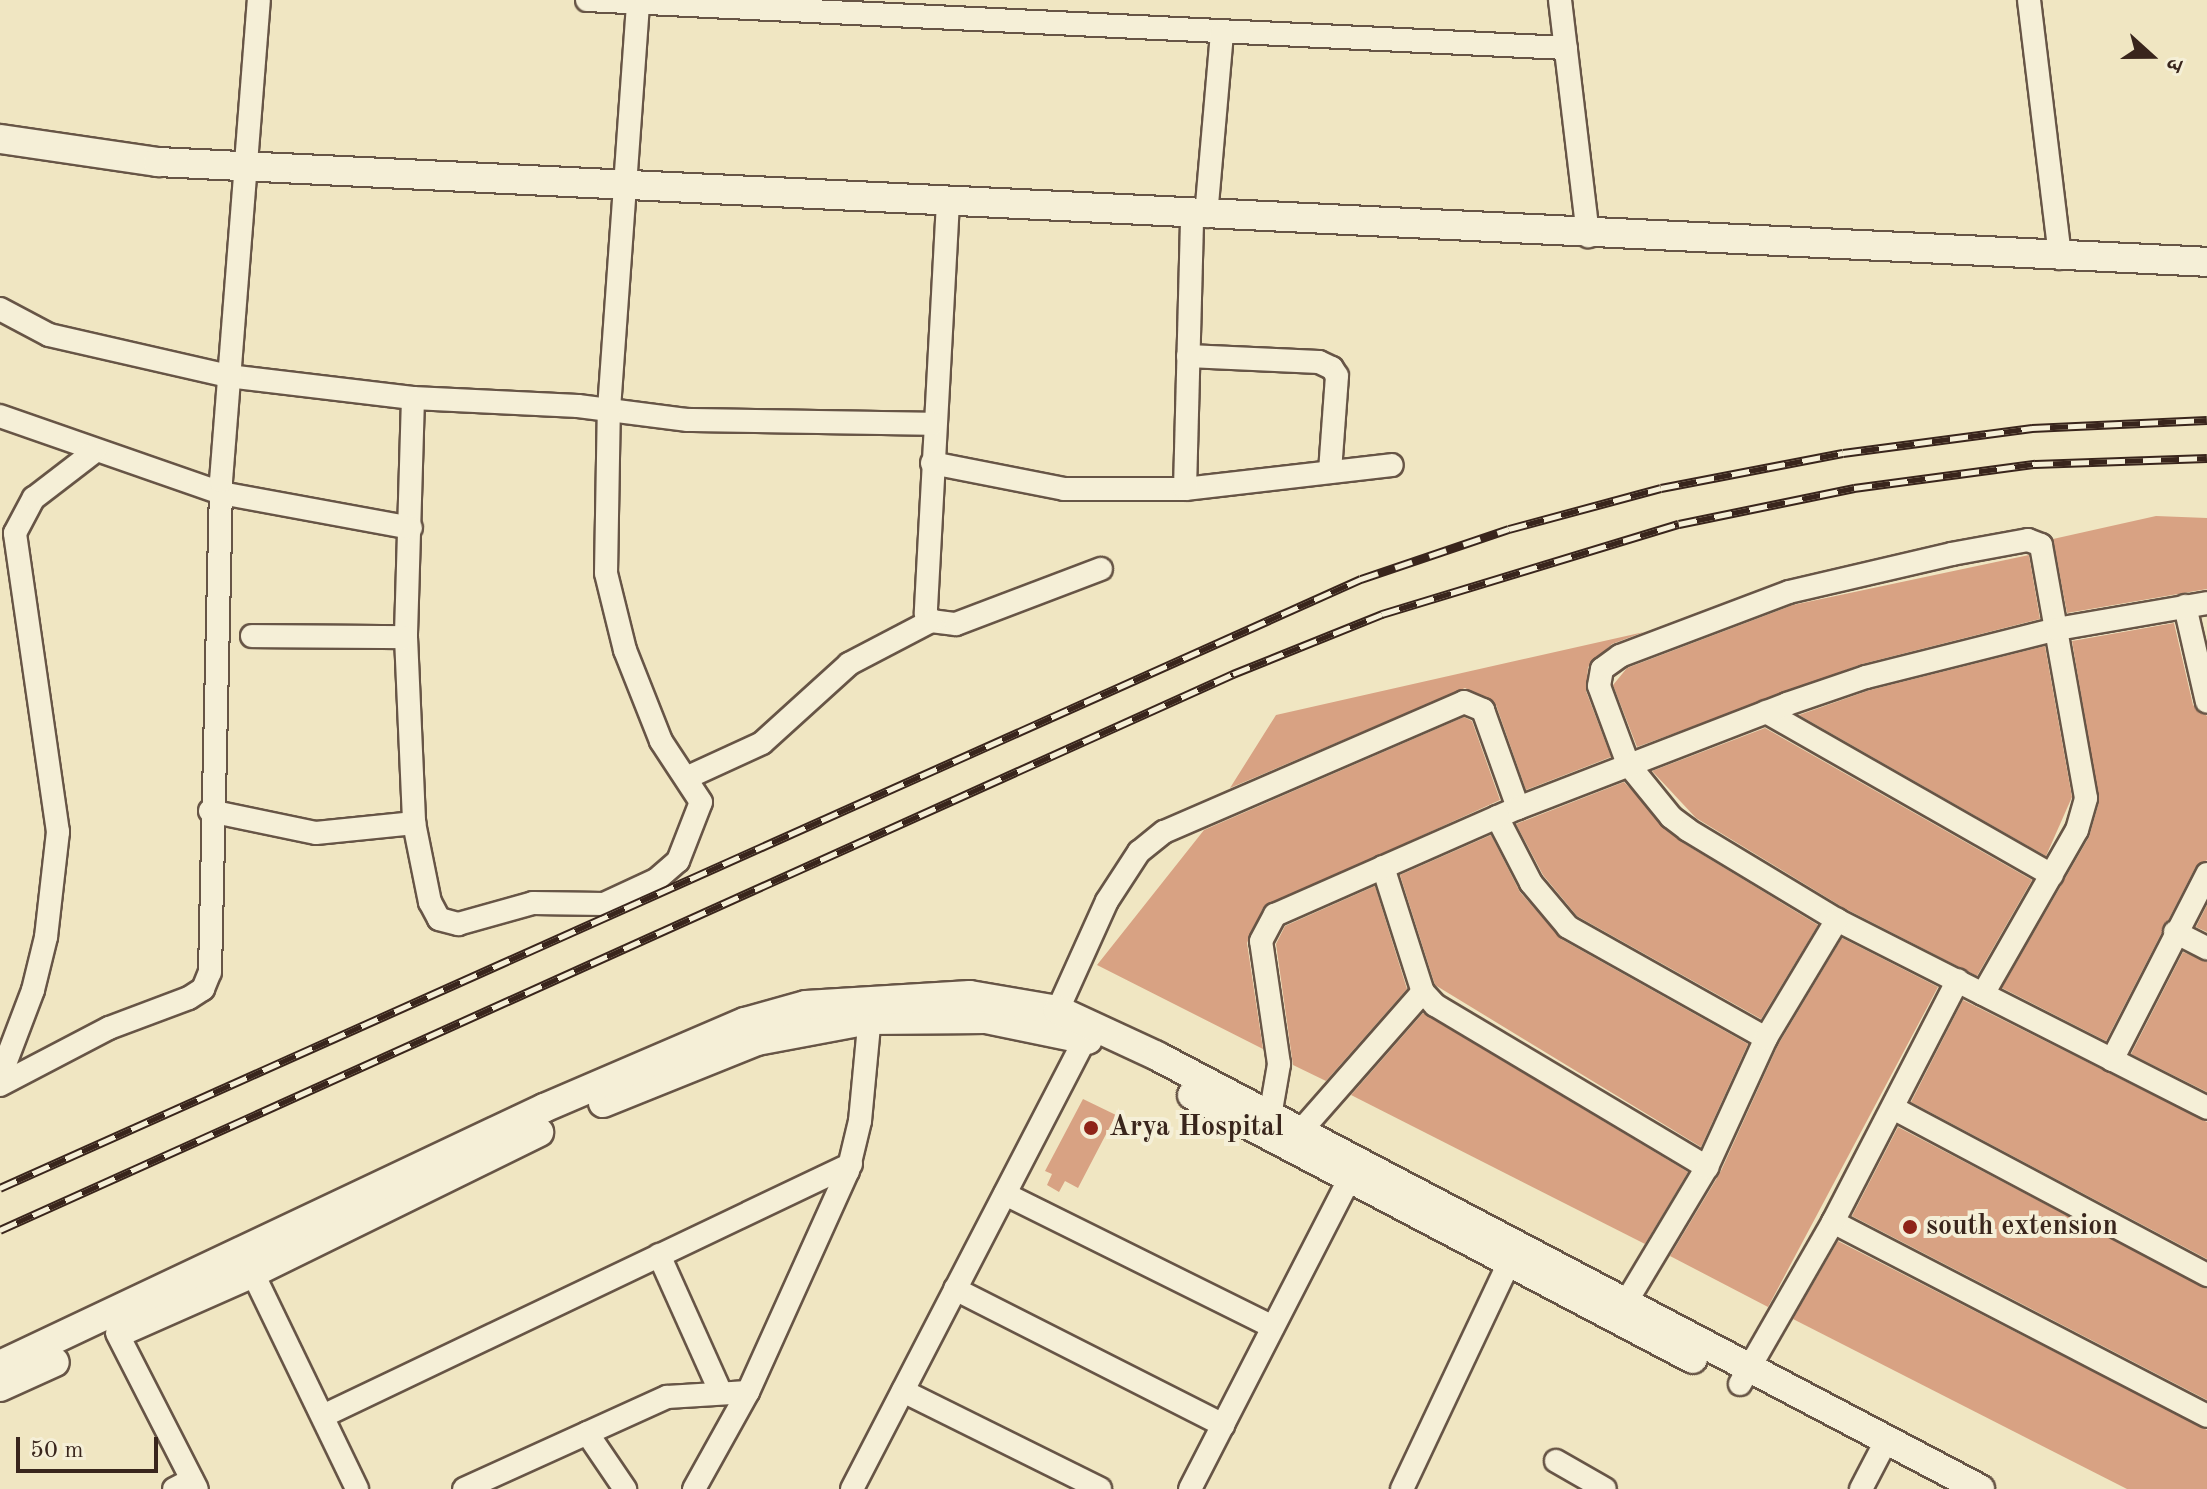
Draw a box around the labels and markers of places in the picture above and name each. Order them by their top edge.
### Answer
place label: Arya Hospital [1109,1111,1284,1145]
marker: Arya Hospital [1080,1117,1102,1139]
place label: south extension [1926,1210,2118,1244]
marker: south extension [1901,1218,1919,1236]

